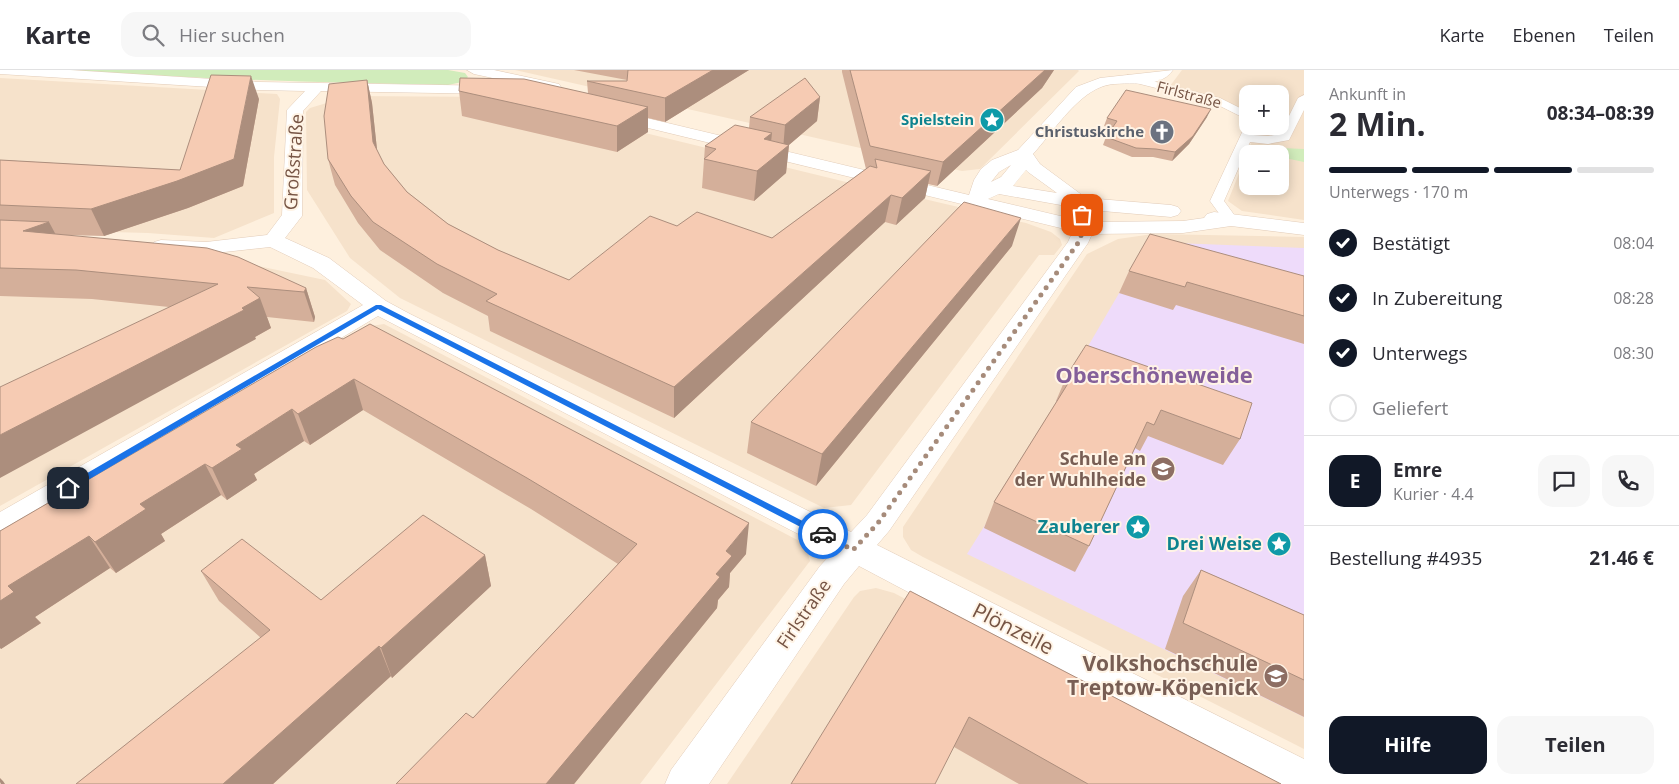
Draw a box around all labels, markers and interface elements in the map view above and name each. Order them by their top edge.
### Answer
search box [121,12,471,57]
text: Karte [25,18,91,51]
icon: search [139,21,167,49]
text: Hier suchen [179,22,285,48]
text: Karte [1440,23,1484,47]
text: Ebenen [1512,23,1576,47]
text: Teilen [1604,23,1654,47]
street label: Firlstraße [1155,76,1224,112]
text: Ankunft in [1329,83,1406,105]
map controls [1239,85,1289,195]
button: + [1239,85,1289,135]
text: 08:34–08:39 [1547,100,1654,126]
text: 2 Min. [1329,102,1426,145]
place icon: Spielstein [979,107,1005,133]
place label: Spielstein [901,109,974,129]
street label: Großstraße [278,113,308,211]
church icon: Christuskirche [1149,119,1175,145]
place label: Christuskirche [1035,121,1144,141]
button: − [1239,145,1289,195]
text: Unterwegs · 170 m [1329,181,1468,203]
pin [1061,194,1103,236]
icon: bag [1068,201,1096,229]
icon: check [1329,229,1357,257]
text: Bestätigt [1372,230,1450,256]
text: 08:04 [1613,232,1654,254]
icon: check [1329,284,1357,312]
text: In Zubereitung [1372,285,1502,311]
text: 08:28 [1613,287,1654,309]
icon: check [1329,339,1357,367]
text: Unterwegs [1372,340,1467,366]
text: 08:30 [1613,342,1654,364]
district label: Oberschöneweide [1055,359,1253,389]
text: Geliefert [1372,395,1448,421]
place label: Schule an der Wuhlheide [1015,446,1146,491]
button: chat [1538,455,1590,507]
button: phone [1602,455,1654,507]
school or university icon: Schule an der Wuhlheide [1150,456,1176,482]
text: Emre [1393,457,1442,483]
pin [47,467,89,509]
text: E [1350,468,1360,494]
icon: home [54,474,82,502]
text: Kurier · 4.4 [1393,483,1474,505]
courier [798,509,848,559]
place label: Zauberer [1038,514,1120,538]
place icon: Zauberer [1125,514,1151,540]
icon: car [809,520,837,548]
place label: Drei Weise [1167,531,1262,555]
place icon: Drei Weise [1266,531,1292,557]
text: Bestellung #4935 [1329,545,1482,571]
text: 21.46 € [1589,545,1654,571]
street label: Firlstraße [771,574,836,653]
street label: Plönzeile [968,596,1059,660]
place label: Volkshochschule Treptow-Köpenick [1067,649,1259,701]
school or university icon: Volkshochschule Treptow-Köpenick [1263,663,1289,689]
button: Hilfe [1329,716,1487,774]
button: Teilen [1497,716,1654,774]

